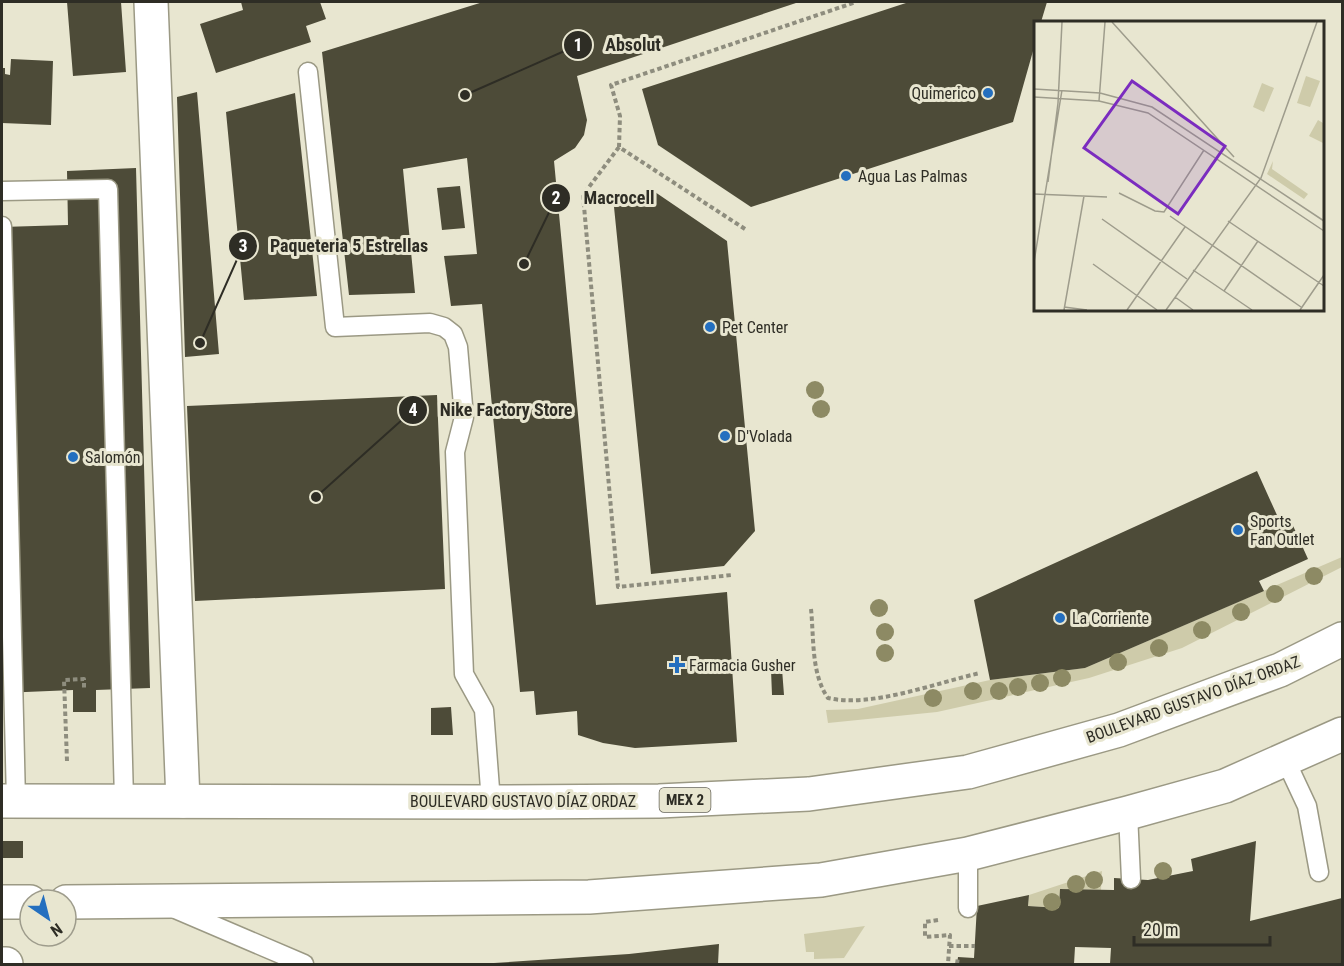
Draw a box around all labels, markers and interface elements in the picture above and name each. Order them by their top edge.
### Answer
inset map [1034,21,1323,310]
callout: Absolut [563,27,673,63]
text: 1 [573,34,583,55]
text: Absolut [605,34,661,55]
place label: Quimerico [911,84,976,103]
marker: Quimerico [981,86,995,100]
place label: Agua Las Palmas [858,167,968,186]
marker: Agua Las Palmas [839,169,853,183]
callout: Macrocell [541,180,666,216]
text: 2 [551,187,561,208]
text: Macrocell [584,187,654,208]
callout: Paqueteria 5 Estrellas [228,228,440,264]
text: 3 [238,235,248,256]
text: Paqueteria 5 Estrellas [270,235,428,256]
place label: Pet Center [722,318,788,337]
marker: Pet Center [703,320,717,334]
callout: Nike Factory Store [398,392,584,428]
text: 4 [408,399,418,420]
text: Nike Factory Store [440,399,573,420]
place label: D'Volada [737,427,793,446]
marker: D'Volada [718,429,732,443]
place label: Salomón [85,448,141,467]
marker: Salomón [66,450,80,464]
place label: Sports Fan Outlet [1250,512,1315,549]
marker: Sports Fan Outlet [1231,523,1245,537]
place label: La Corriente [1072,609,1149,628]
marker: La Corriente [1053,611,1067,625]
street label: BOULEVARD GUSTAVO DÍAZ ORDAZ [1084,652,1303,747]
place label: Farmacia Gusher [689,656,796,675]
marker: Farmacia Gusher [670,658,684,672]
road number: MEX 2 [660,788,710,812]
street label: BOULEVARD GUSTAVO DÍAZ ORDAZ [410,792,636,811]
north arrow [18,888,78,948]
scale bar [1134,909,1270,947]
text: N [47,919,66,940]
text: 20 m [1143,919,1178,940]

